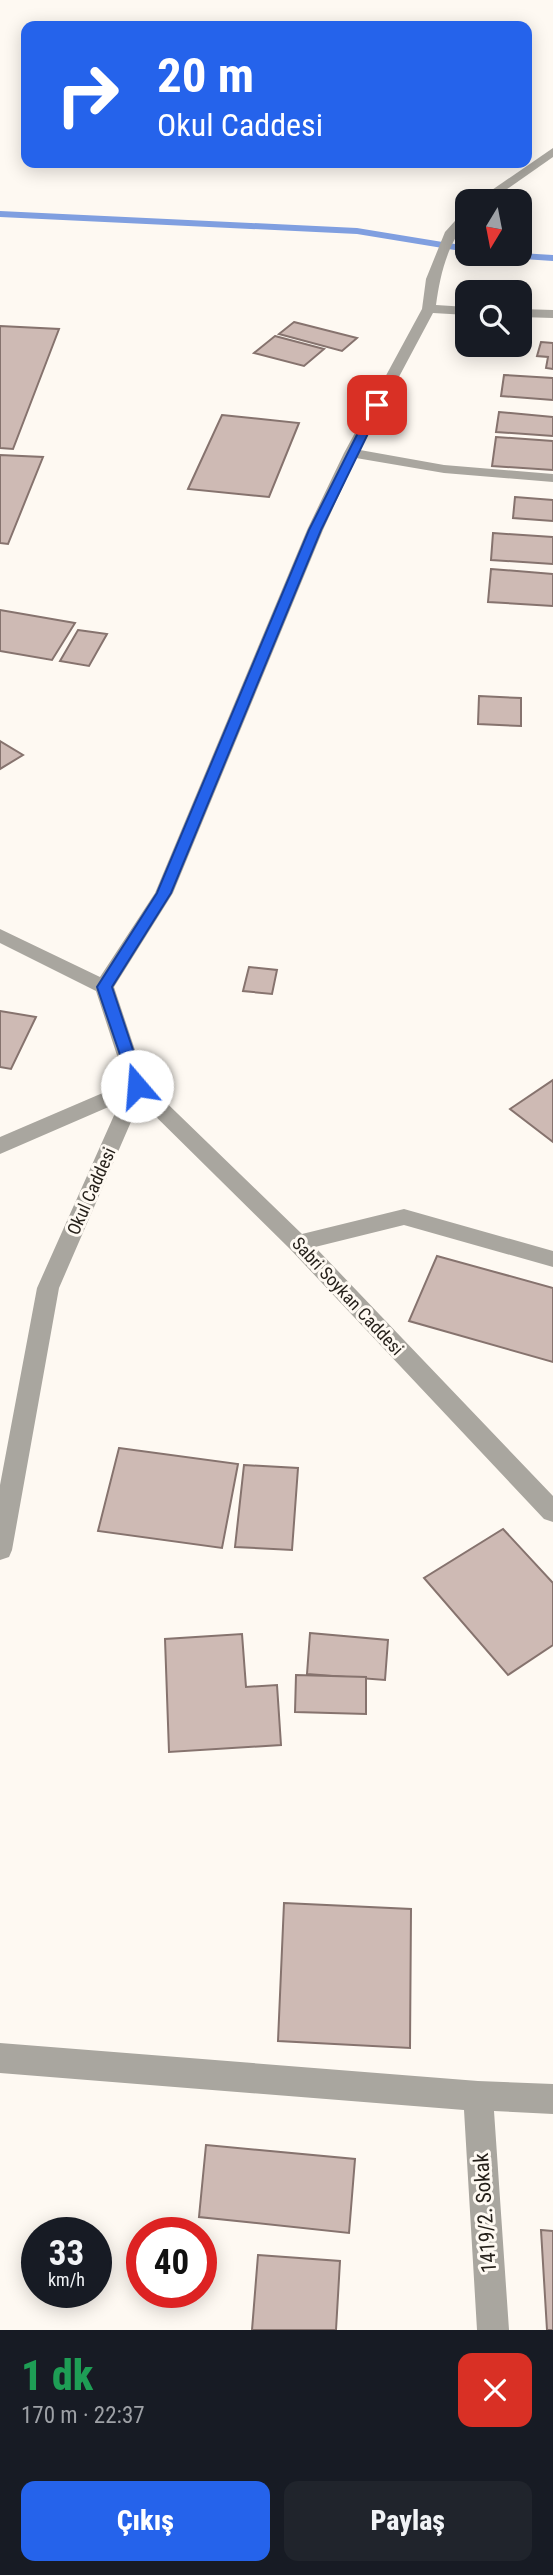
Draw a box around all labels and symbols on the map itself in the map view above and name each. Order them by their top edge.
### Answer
north arrow [455,189,532,266]
pin [347,375,407,435]
position arrow [100,1049,174,1123]
street label: Okul Caddesi [62,1144,120,1238]
street label: Sabri Soykan Caddesi [288,1233,408,1359]
street label: 1419/2. Sokak [469,2152,501,2274]
speed limit sign: 40 [126,2217,217,2308]

